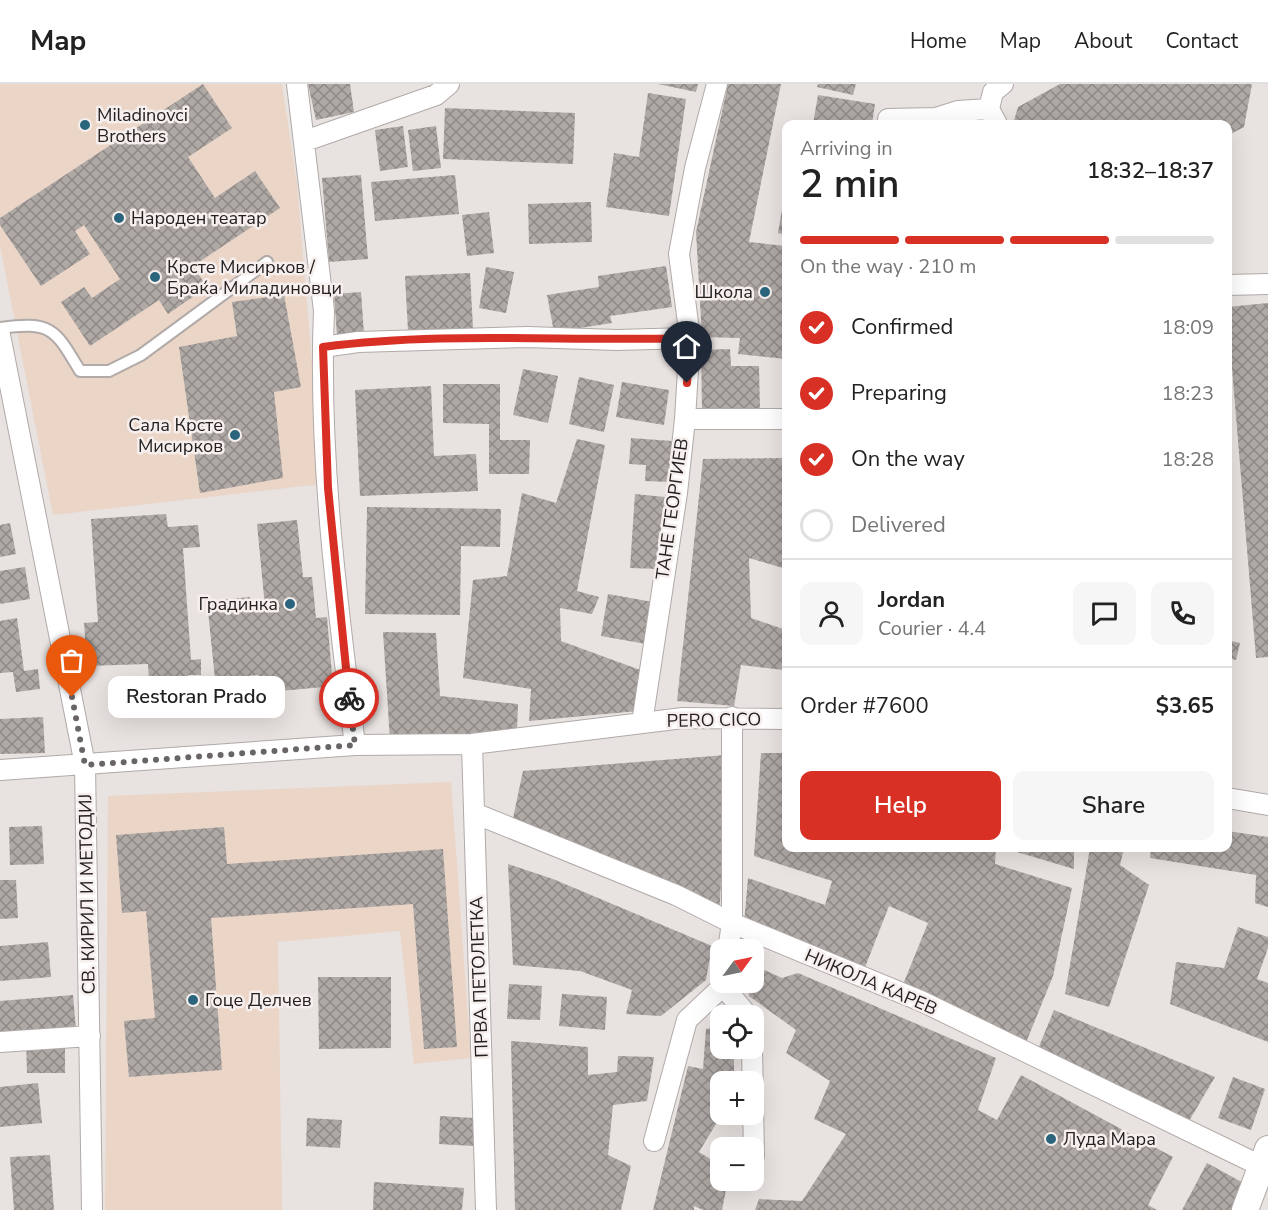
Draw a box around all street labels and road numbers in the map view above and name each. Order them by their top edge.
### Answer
street label: ТАНЕ ГЕОРГИЕВ [650,437,694,581]
street label: PERO CICO [667,707,761,733]
street label: СВ. КИРИЛ И МЕТОДИЈ [73,793,101,995]
street label: ПРВА ПЕТОЛЕТКА [464,896,494,1058]
street label: НИКОЛА КАРЕВ [801,943,941,1021]

